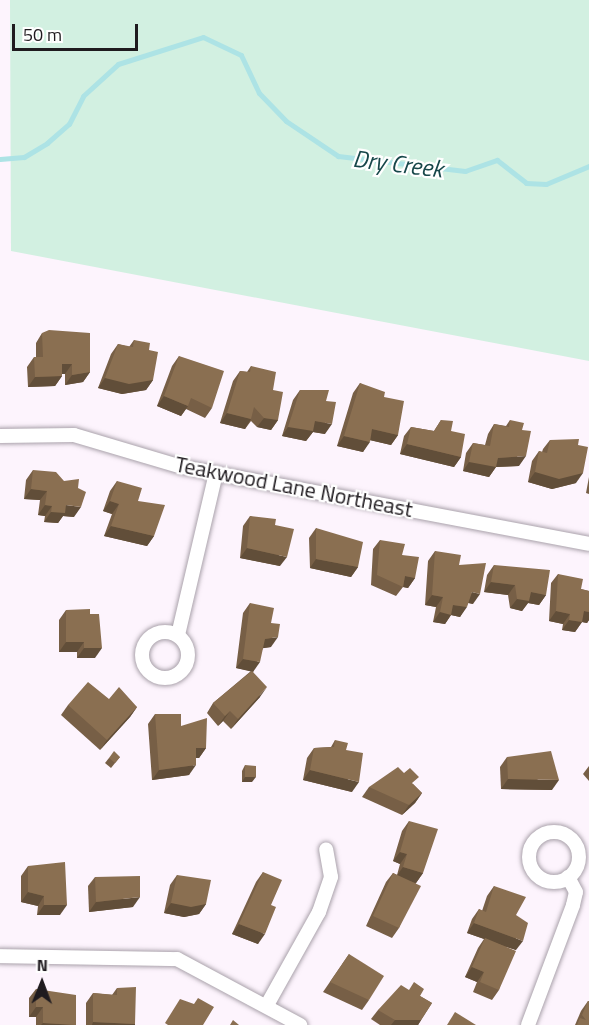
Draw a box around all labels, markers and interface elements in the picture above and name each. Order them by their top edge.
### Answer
scale bar [15,12,141,50]
text: 50 m [23,21,62,48]
water label: Dry Creek [351,144,445,184]
street label: Teakwood Lane Northeast [173,451,415,523]
north arrow [12,953,72,1013]
text: N [37,953,48,977]

